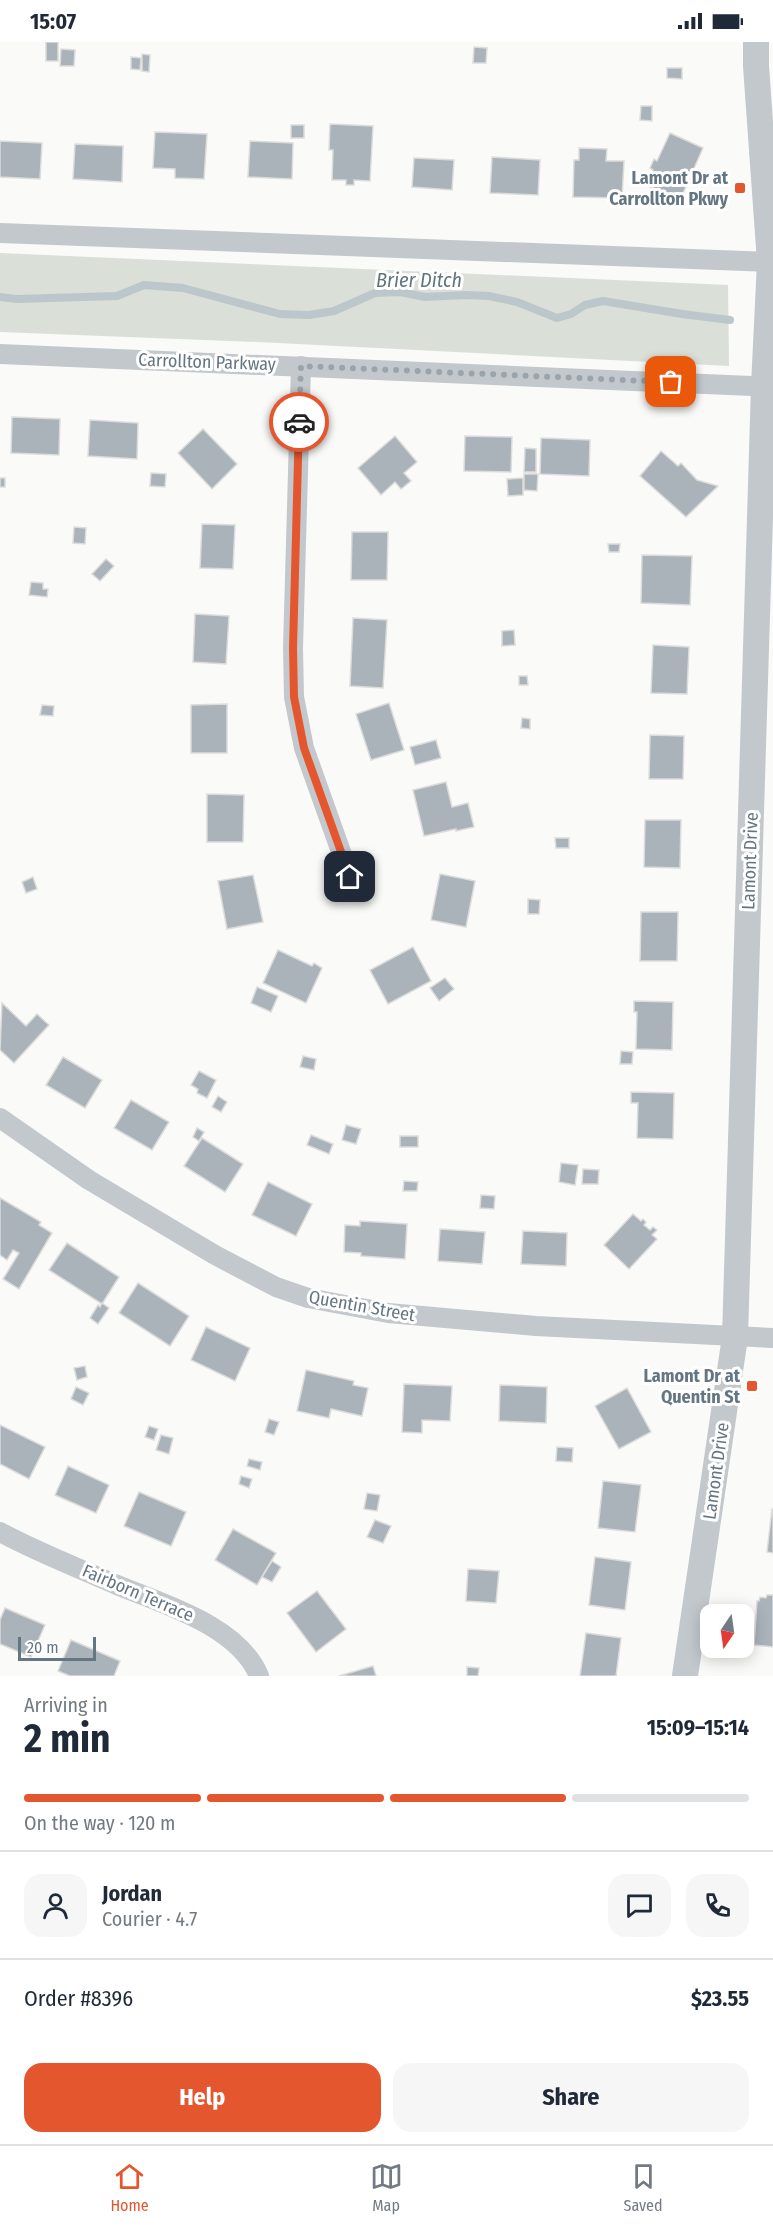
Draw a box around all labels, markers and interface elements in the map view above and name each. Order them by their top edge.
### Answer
text: 15:07 [30,8,76,35]
place label: Lamont Dr at Carrollton Pkwy [609,167,729,210]
marker: Lamont Dr at Carrollton Pkwy [733,181,747,195]
water label: Brier Ditch [376,268,462,292]
street label: Carrollton Parkway [138,349,276,375]
pin [645,356,696,407]
icon: bag [654,365,687,398]
courier [269,392,329,452]
icon: car [283,406,316,439]
street label: Lamont Drive [737,812,763,910]
pin [324,851,375,902]
icon: home [333,860,366,893]
street label: Quentin Street [307,1286,417,1326]
place label: Lamont Dr at Quentin St [644,1365,741,1408]
marker: Lamont Dr at Quentin St [745,1379,759,1393]
street label: Lamont Drive [698,1421,734,1521]
street label: Fairborn Terrace [79,1560,197,1626]
north arrow [700,1604,754,1658]
map controls [700,1604,754,1658]
scale bar [18,1634,96,1662]
text: 20 m [27,1638,58,1657]
text: Arriving in [24,1693,108,1717]
text: 15:09–15:14 [647,1714,749,1741]
text: 2 min [24,1716,110,1762]
text: On the way · 120 m [24,1811,175,1835]
button: person [24,1874,87,1937]
button: chat [608,1874,671,1937]
button: phone [686,1874,749,1937]
text: Jordan [102,1880,162,1907]
text: Courier · 4.7 [102,1907,197,1931]
text: Order #8396 [24,1985,133,2012]
text: $23.55 [691,1985,749,2012]
button: Help [24,2063,381,2132]
button: Share [393,2063,749,2132]
tab: Home [110,2160,149,2215]
tab: Map [370,2160,403,2215]
tab: Saved [623,2160,663,2215]

